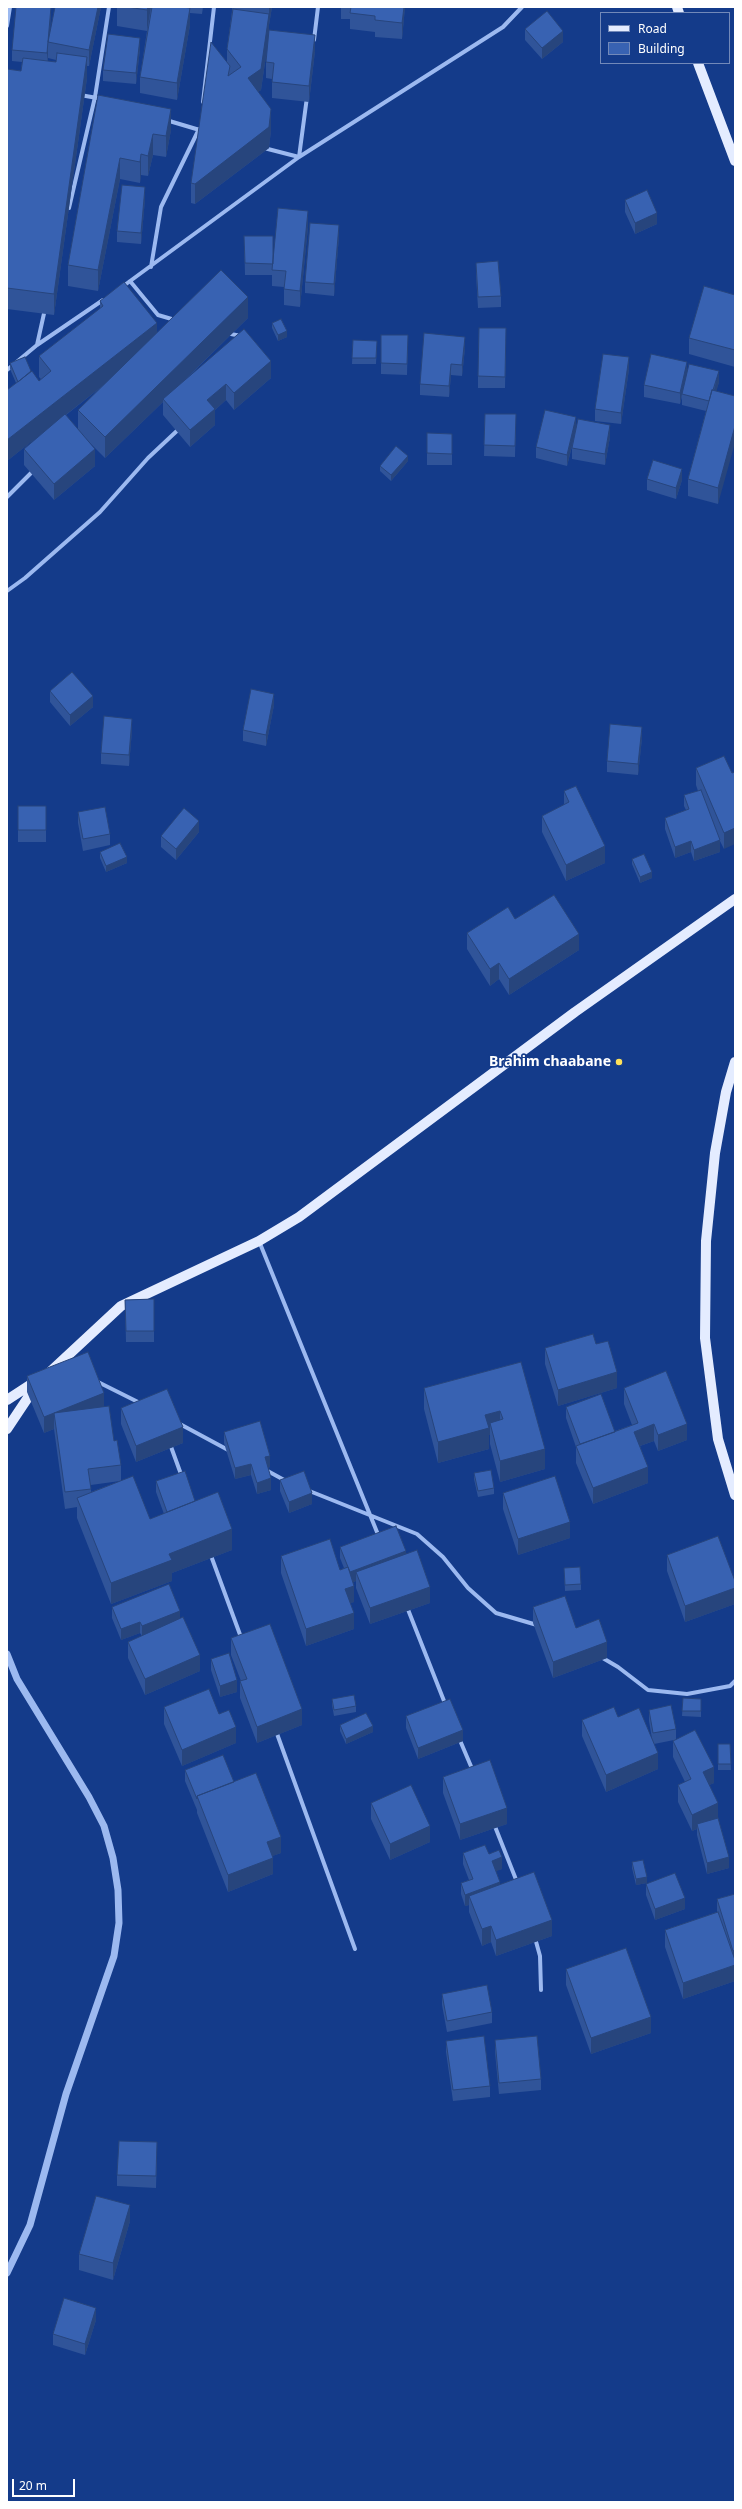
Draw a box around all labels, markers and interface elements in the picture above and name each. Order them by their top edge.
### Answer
legend [600,12,730,64]
text: Road [638,20,667,37]
text: Building [638,40,685,57]
place label: Brahim chaabane [489,1054,611,1070]
marker: Brahim chaabane [614,1057,624,1067]
scale bar [14,2471,77,2497]
text: 20 m [19,2477,47,2494]

